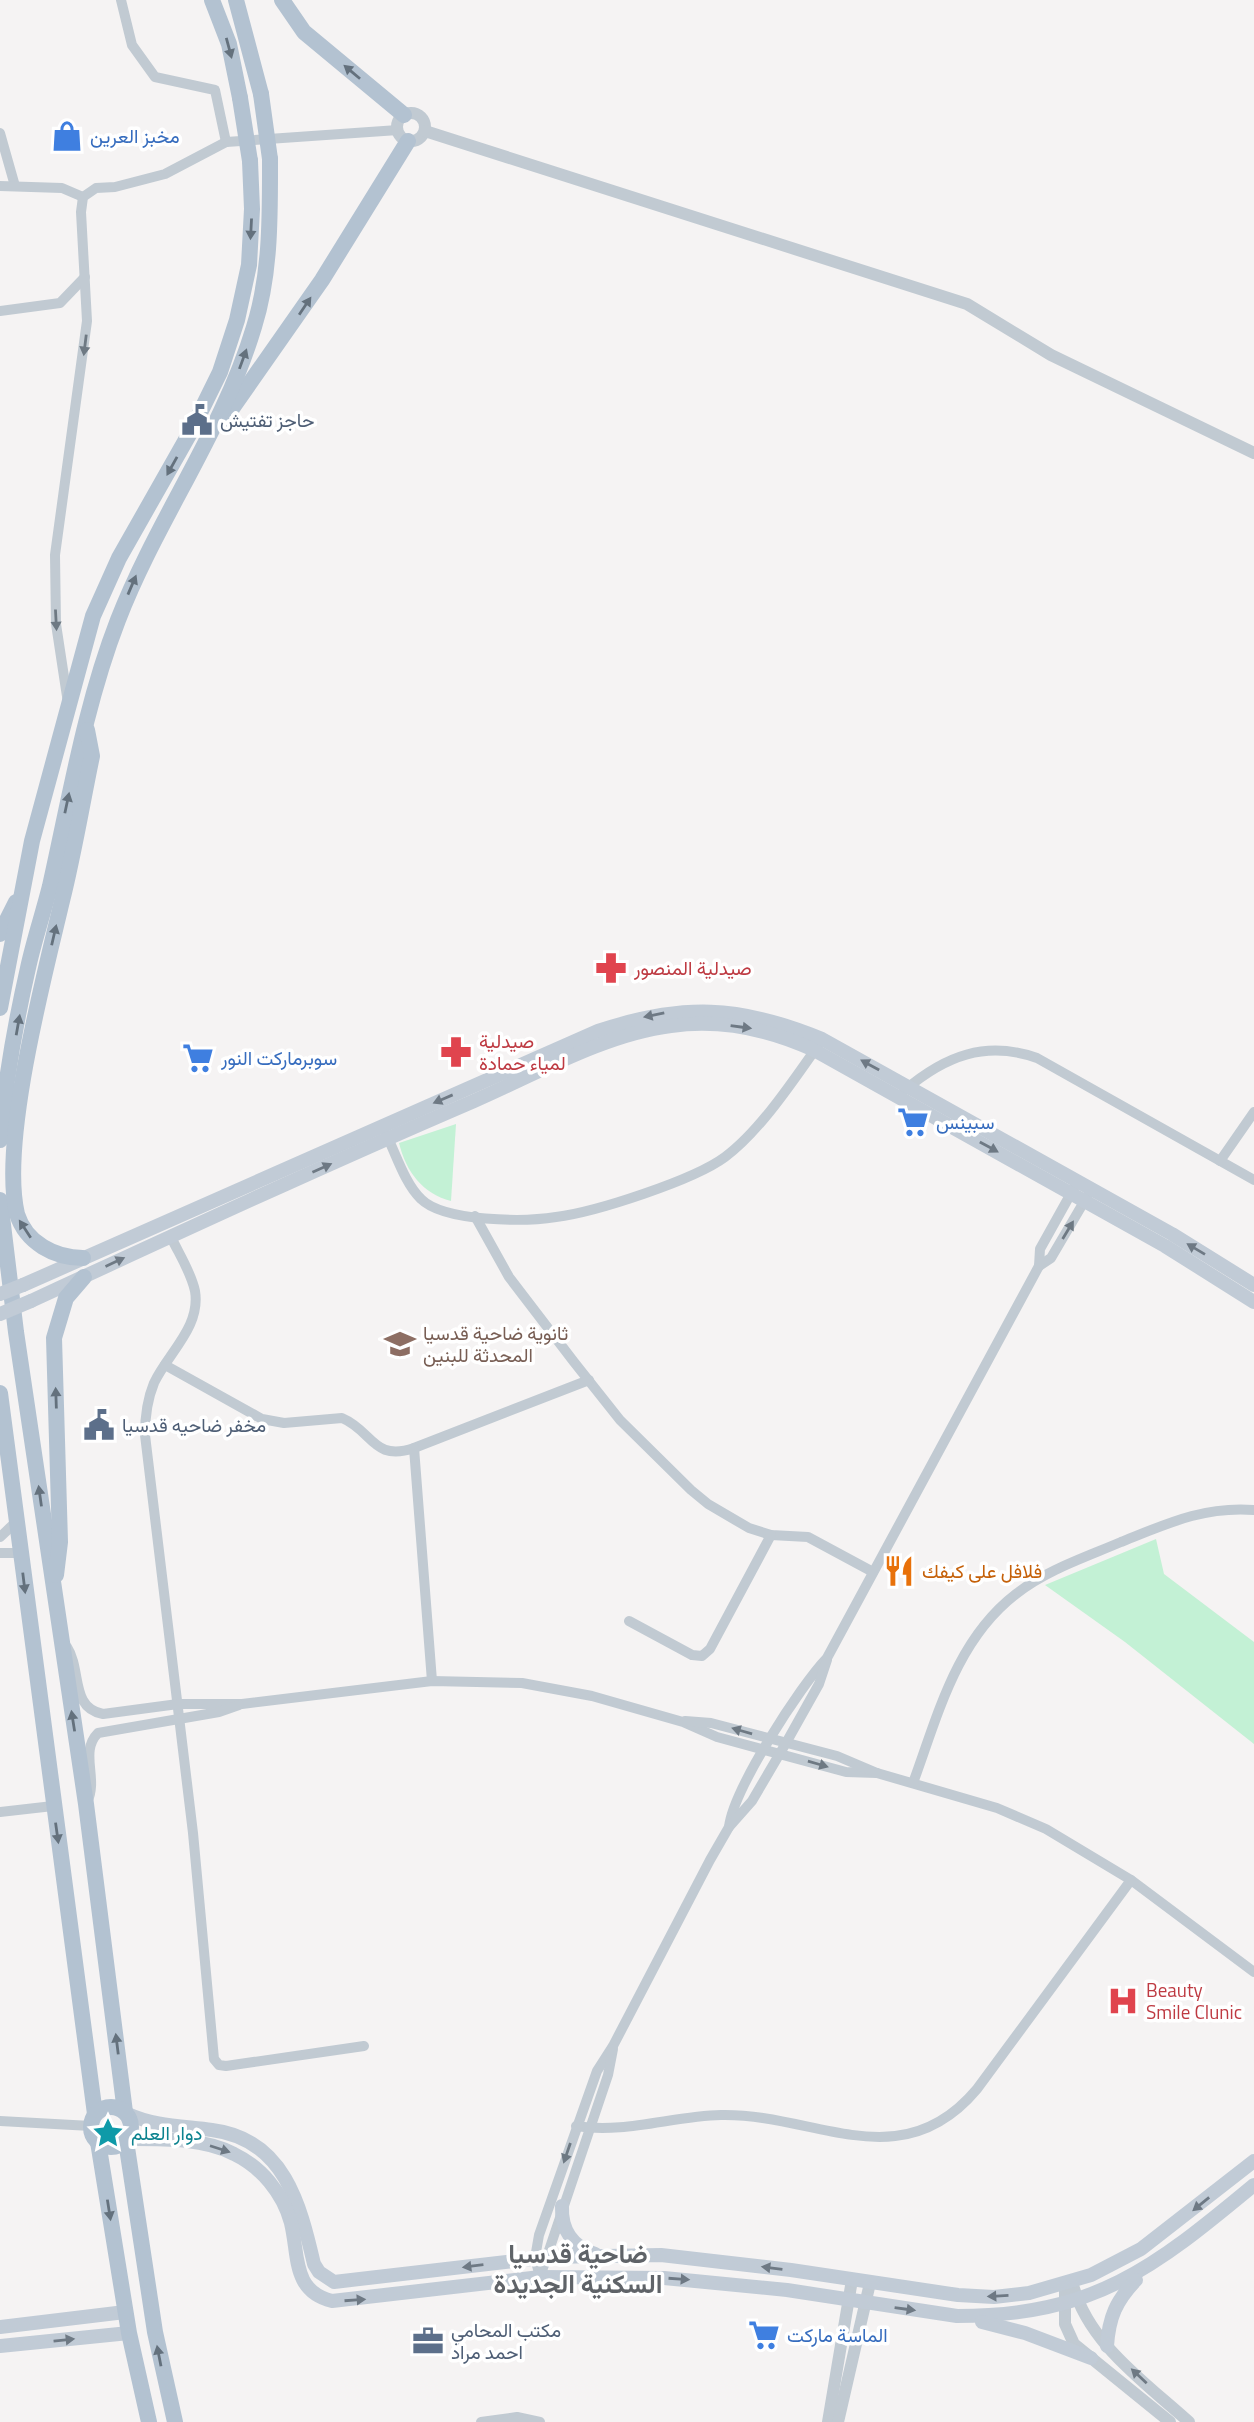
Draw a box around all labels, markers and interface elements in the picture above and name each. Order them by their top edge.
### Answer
one-way arrow [224,37,235,59]
one-way arrow [343,64,361,79]
shop icon: مخبز العرين [50,119,84,153]
place label: مخبز العرين [90,121,180,150]
one-way arrow [245,219,256,241]
one-way arrow [298,297,311,316]
one-way arrow [79,334,90,356]
one-way arrow [237,349,248,370]
public building icon: حاجز تفتيش [180,403,214,437]
place label: حاجز تفتيش [220,405,314,434]
one-way arrow [166,456,178,475]
one-way arrow [127,575,138,596]
one-way arrow [51,609,62,631]
one-way arrow [62,792,73,814]
one-way arrow [49,924,60,946]
pharmacy icon: صيدلية المنصور [594,951,628,985]
place label: صيدلية المنصور [633,953,752,982]
one-way arrow [643,1010,665,1021]
one-way arrow [13,1014,24,1036]
one-way arrow [730,1022,752,1033]
place label: صيدلية لمياء حمادة [479,1026,566,1077]
pharmacy icon: صيدلية لمياء حمادة [439,1035,473,1069]
supermarket icon: سوبرماركت النور [181,1041,215,1075]
place label: سوبرماركت النور [220,1043,337,1072]
one-way arrow [860,1059,880,1071]
one-way arrow [433,1093,453,1105]
supermarket icon: سبينس [896,1105,930,1139]
place label: سبينس [936,1107,994,1136]
one-way arrow [979,1141,998,1153]
one-way arrow [312,1162,332,1174]
one-way arrow [19,1219,32,1238]
one-way arrow [1061,1220,1074,1239]
one-way arrow [1187,1242,1206,1255]
one-way arrow [105,1256,125,1268]
place label: ثانوية ضاحية قدسيا المحدثة للبنين [423,1318,568,1369]
school or university icon: ثانوية ضاحية قدسيا المحدثة للبنين [383,1327,417,1361]
one-way arrow [50,1387,62,1409]
public building icon: مخفر ضاحيه قدسيا [82,1408,116,1442]
place label: مخفر ضاحيه قدسيا [122,1410,266,1439]
one-way arrow [34,1485,45,1507]
restaurant icon: فلافل على كيفك [882,1554,916,1588]
place label: فلافل على كيفك [922,1556,1042,1585]
one-way arrow [18,1572,29,1594]
one-way arrow [68,1710,79,1732]
one-way arrow [731,1725,753,1736]
one-way arrow [807,1759,828,1769]
one-way arrow [51,1822,62,1844]
place label: Beauty Smile Clunic [1146,1975,1242,2026]
hospital icon: Beauty Smile Clunic [1106,1984,1140,2018]
one-way arrow [111,2033,122,2055]
place icon: دوار العلم [91,2116,125,2150]
place label: دوار العلم [131,2118,202,2147]
one-way arrow [561,2143,572,2164]
one-way arrow [209,2144,230,2154]
one-way arrow [1192,2197,1210,2212]
one-way arrow [104,2199,115,2221]
district label: ضاحية قدسيا السكنية الجديدة [494,2234,662,2303]
one-way arrow [461,2260,483,2271]
one-way arrow [761,2262,783,2273]
one-way arrow [669,2274,691,2285]
one-way arrow [986,2291,1008,2302]
one-way arrow [344,2294,366,2305]
one-way arrow [894,2304,916,2315]
place label: مكتب المحامي احمد مراد [451,2315,561,2366]
supermarket icon: الماسة ماركت [747,2318,781,2352]
place label: الماسة ماركت [787,2320,888,2349]
office icon: مكتب المحامي احمد مراد [411,2324,445,2358]
one-way arrow [54,2334,76,2345]
one-way arrow [154,2345,165,2367]
one-way arrow [1130,2369,1147,2385]

